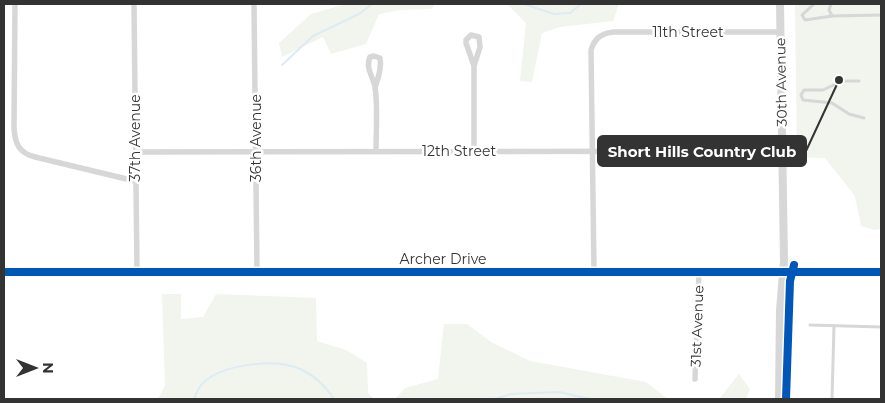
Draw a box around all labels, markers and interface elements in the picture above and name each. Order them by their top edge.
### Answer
street label: 11th Street [652,23,724,41]
street label: 30th Avenue [771,37,791,127]
street label: 37th Avenue [126,94,144,182]
street label: 36th Avenue [247,94,265,182]
callout: Short Hills Country Club [598,136,806,166]
street label: 12th Street [422,142,496,160]
text: Short Hills Country Club [608,142,796,161]
street label: Archer Drive [399,250,487,268]
street label: 31st Avenue [687,285,707,367]
north arrow [10,343,60,393]
text: N [39,362,57,374]

